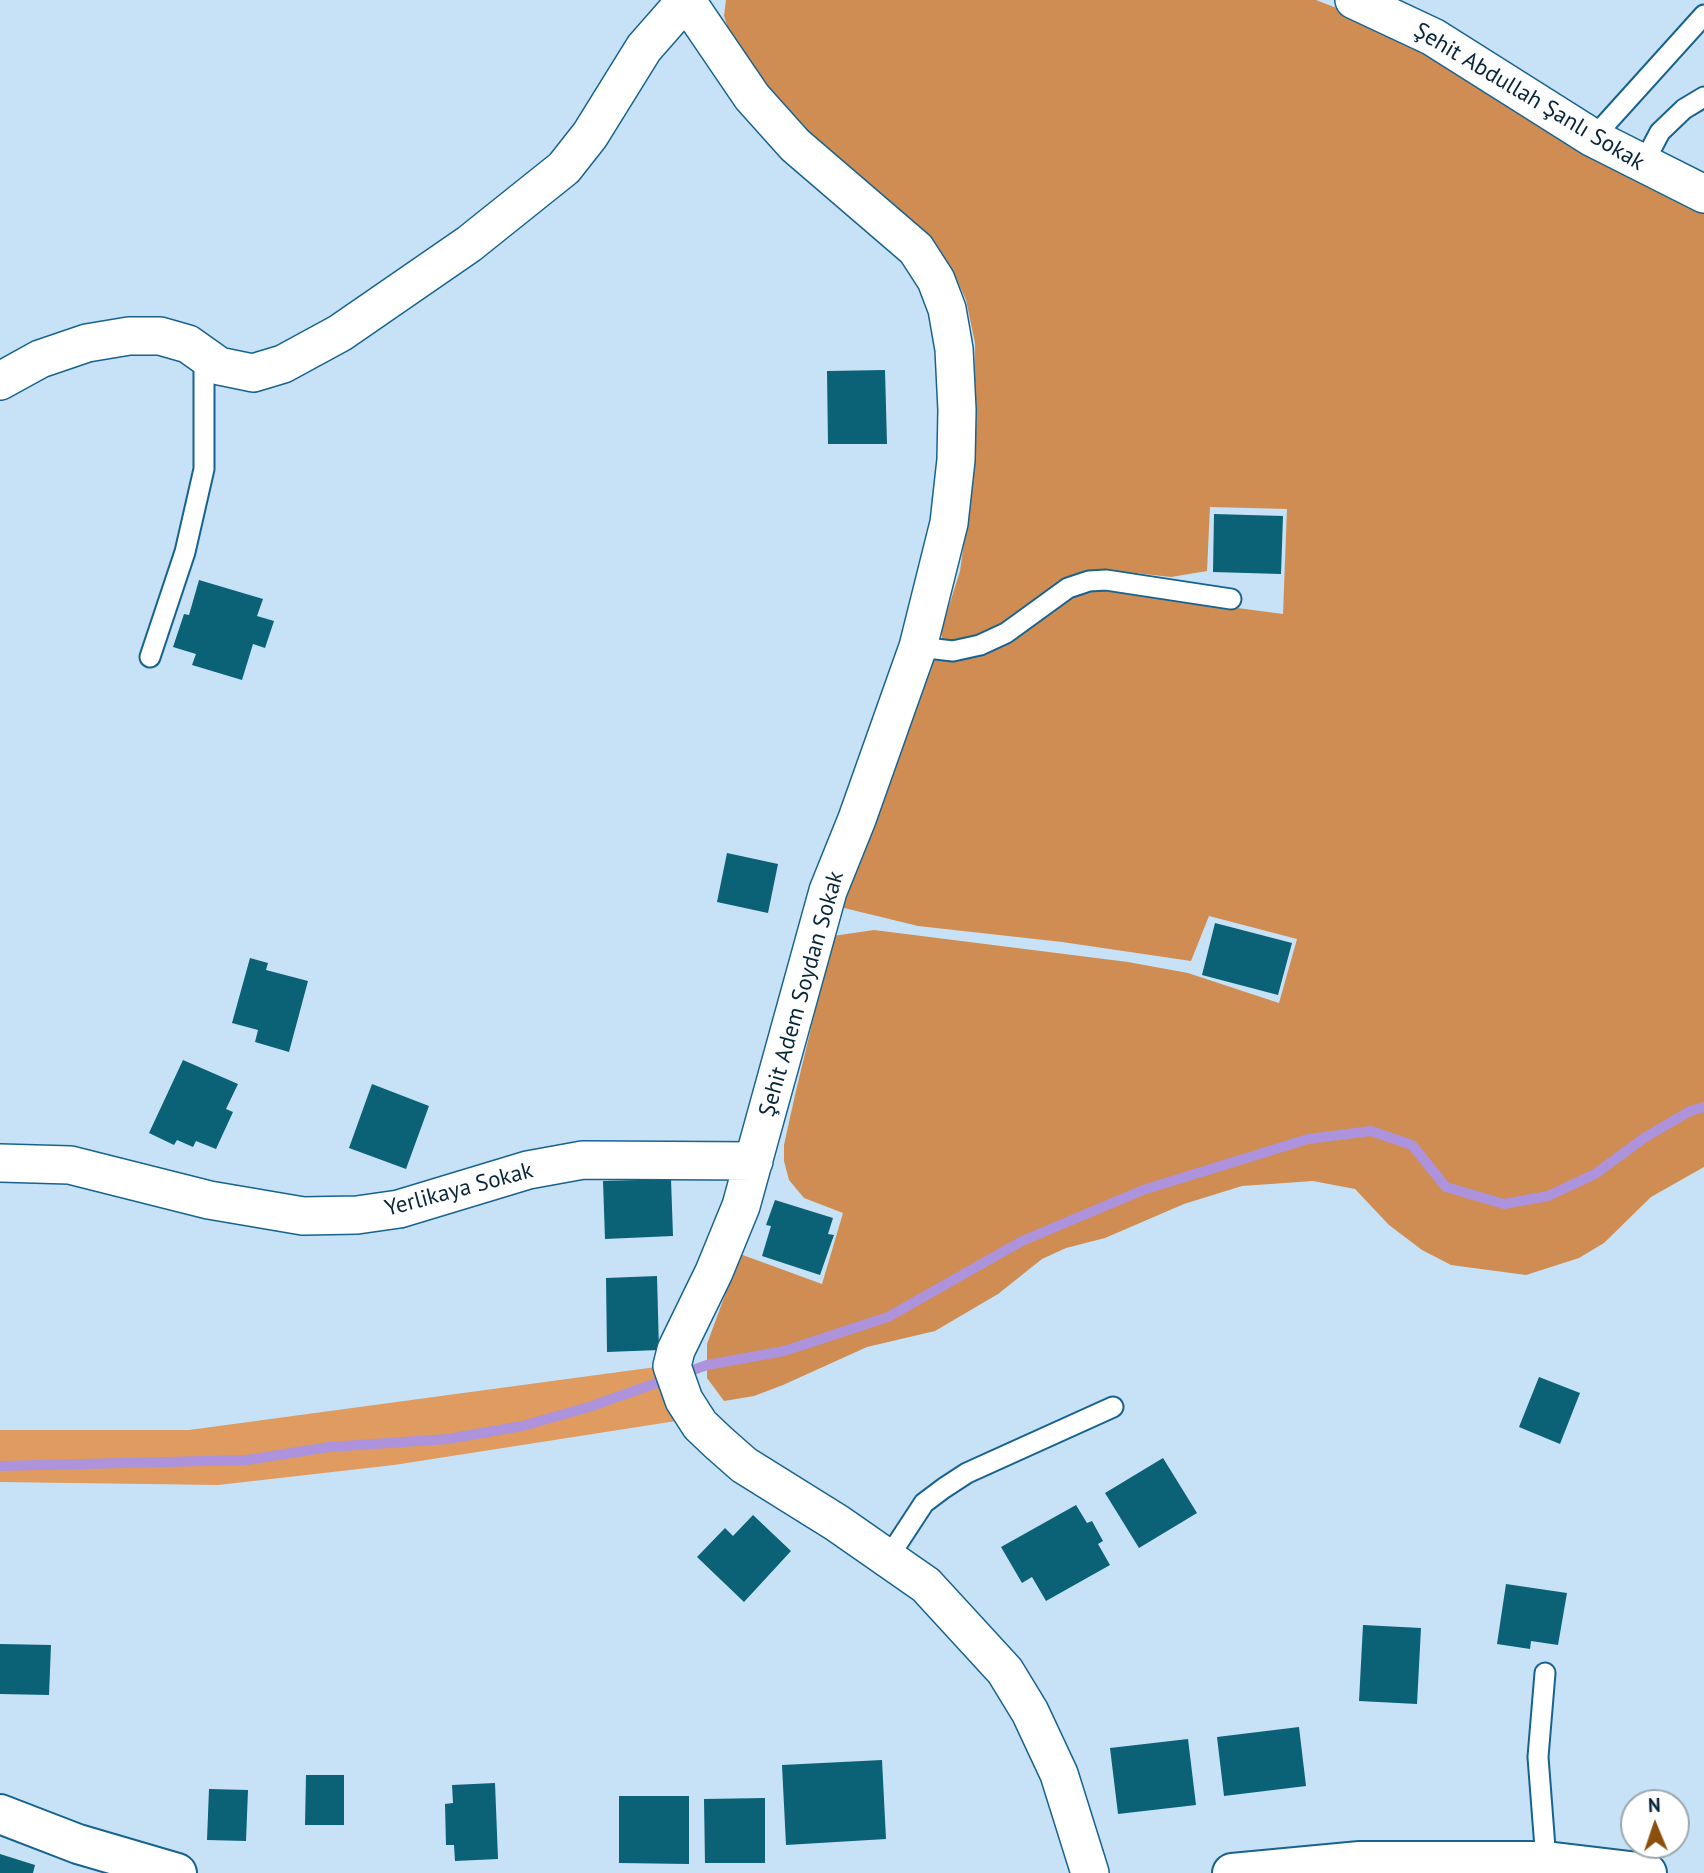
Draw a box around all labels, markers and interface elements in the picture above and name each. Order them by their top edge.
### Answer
street label: Şehit Abdullah Şanlı Sokak [1409,17,1649,177]
street label: Şehit Adem Soydan Sokak [754,868,850,1120]
street label: Yerlikaya Sokak [382,1157,536,1223]
north arrow [1620,1789,1690,1859]
text: N [1648,1793,1661,1817]

